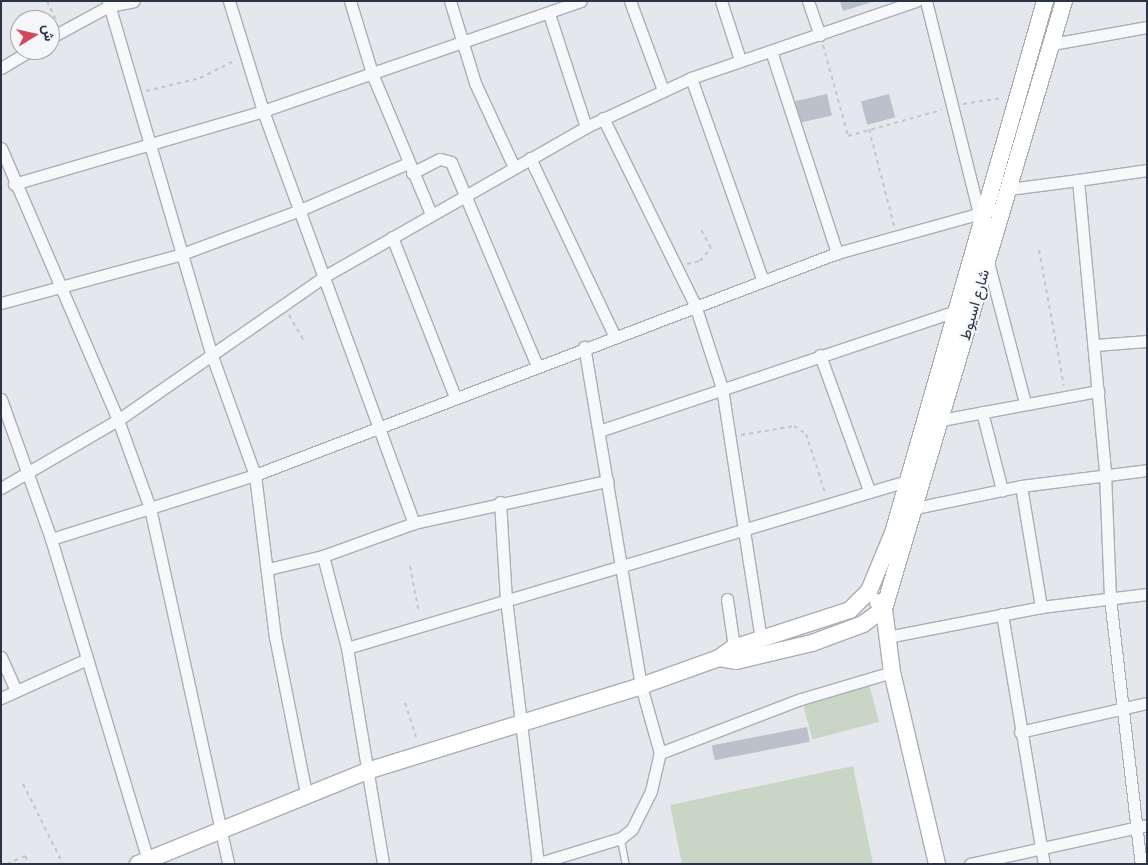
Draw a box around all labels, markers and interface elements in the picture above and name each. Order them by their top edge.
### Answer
north arrow [10,10,60,60]
text: ش [40,23,58,42]
street label: شارع اسيوط [956,267,994,343]

